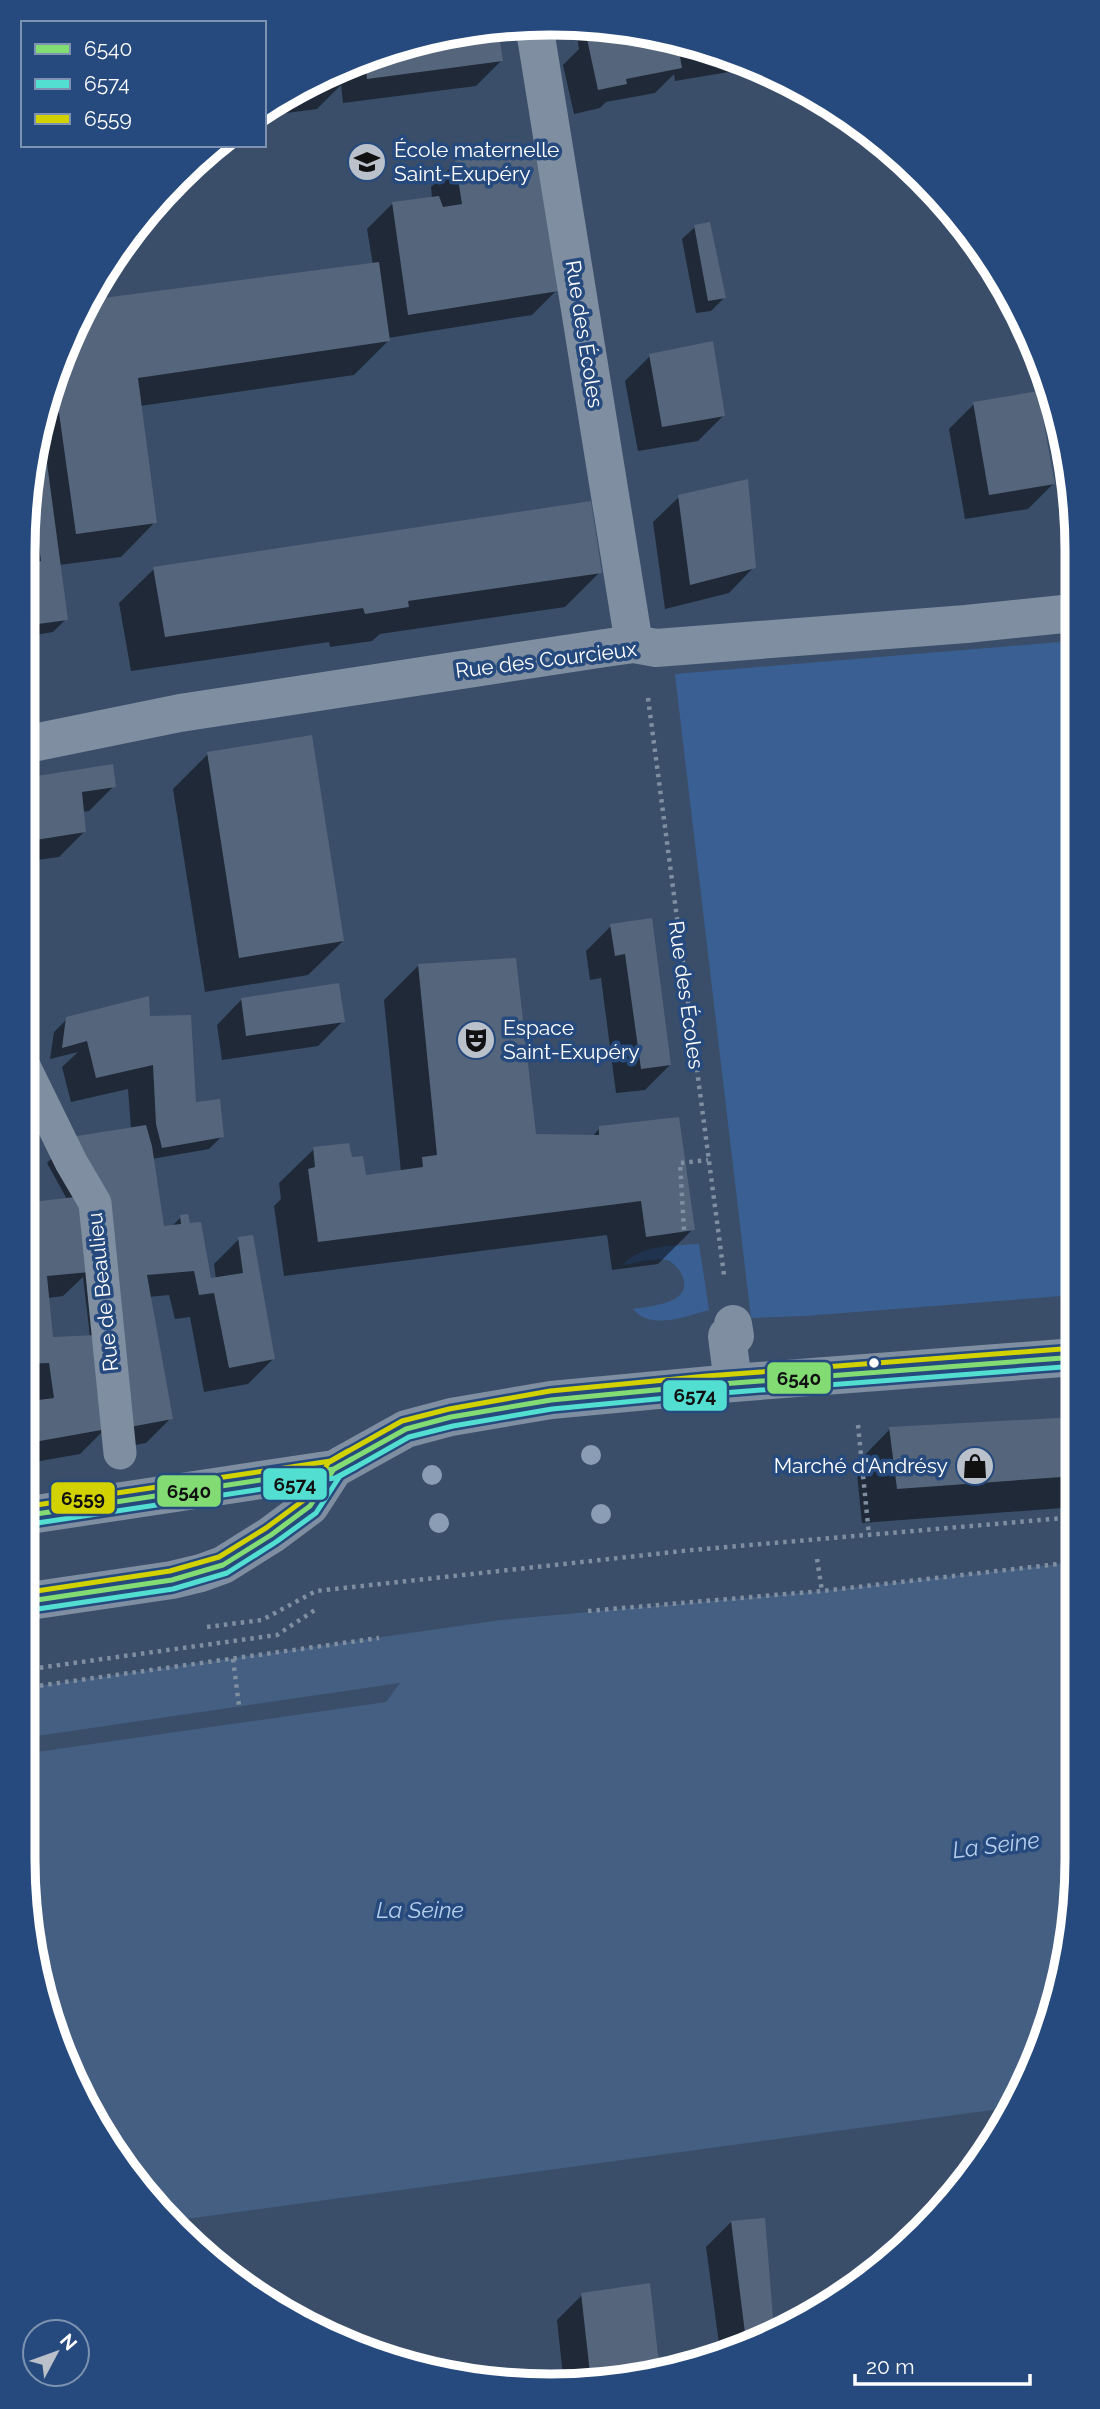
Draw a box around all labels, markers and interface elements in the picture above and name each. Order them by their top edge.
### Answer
legend [21,21,266,147]
text: 6540 [84,36,132,61]
text: 6574 [84,71,130,96]
text: 6559 [84,106,132,131]
place label: École maternelle Saint-Exupéry [394,137,559,186]
school or university icon: École maternelle Saint-Exupéry [346,141,388,183]
street label: Rue des Écoles [560,258,609,410]
street label: Rue des Courcieux [454,636,638,683]
street label: Rue des Écoles [664,919,709,1071]
place label: Espace Saint-Exupéry [503,1015,640,1064]
theatre icon: Espace Saint-Exupéry [455,1019,497,1061]
street label: Rue de Beaulieu [82,1211,123,1373]
unlabelled marker [867,1356,881,1370]
line badge: 6540 [766,1361,832,1395]
text: 6540 [777,1367,821,1389]
line badge: 6574 [662,1379,728,1412]
text: 6574 [674,1384,717,1406]
shop icon: Marché d'Andrésy [954,1445,996,1487]
place label: Marché d'Andrésy [774,1453,948,1478]
line badge: 6574 [262,1467,328,1501]
text: 6574 [274,1473,317,1495]
line badge: 6540 [156,1474,222,1508]
text: 6540 [167,1480,211,1502]
line badge: 6559 [50,1481,116,1515]
text: 6559 [61,1487,105,1509]
water label: La Seine [951,1826,1041,1863]
water label: La Seine [376,1896,464,1923]
north arrow [21,2318,91,2388]
text: N [56,2329,82,2355]
scale bar [855,2342,1030,2386]
text: 20 m [866,2354,914,2379]

